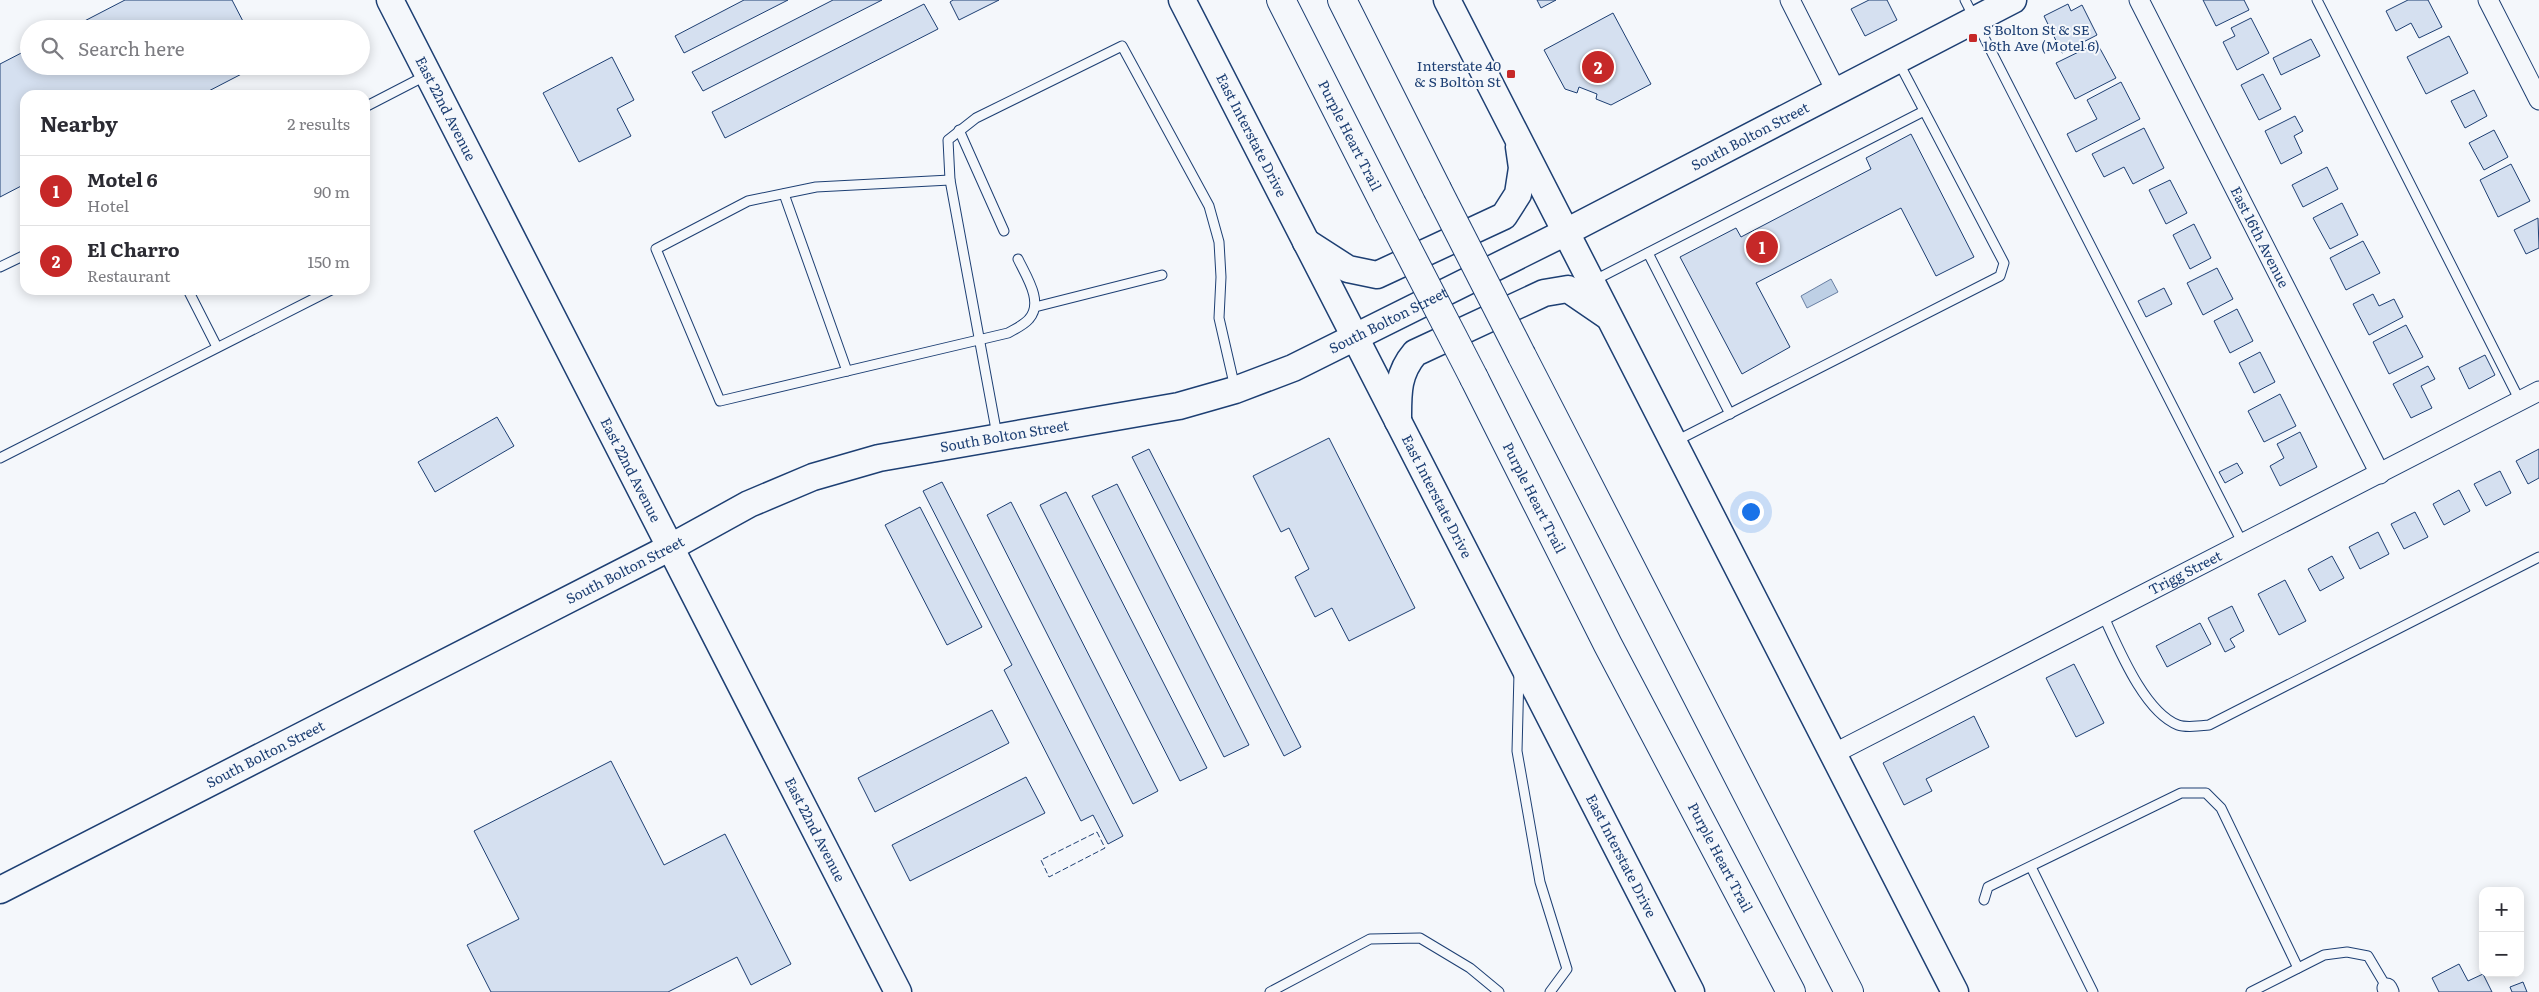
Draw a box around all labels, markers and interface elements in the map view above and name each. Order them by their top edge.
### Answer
place label: S Bolton St & SE 16th Ave (Motel 6) [1983,19,2100,55]
search box [20,20,370,75]
marker: S Bolton St & SE 16th Ave (Motel 6) [1967,32,1979,44]
icon: search [38,34,66,62]
text: Search here [78,34,185,62]
pin: 2 [1582,48,1614,86]
street label: East 22nd Avenue [411,52,482,164]
place label: Interstate 40 & S Bolton St [1414,55,1501,91]
marker: Interstate 40 & S Bolton St [1505,68,1517,80]
street label: East Interstate Drive [1212,70,1292,200]
street label: Purple Heart Trail [1314,76,1387,194]
street label: South Bolton Street [1687,96,1812,174]
text: Nearby [40,107,118,138]
text: 2 results [287,111,350,135]
text: Motel 6 [87,165,158,193]
text: 1 [53,179,59,203]
text: 90 m [314,179,350,203]
street label: East 16th Avenue [2226,183,2295,291]
text: Hotel [87,193,129,217]
pin: 1 [1746,228,1778,266]
text: El Charro [87,235,180,263]
text: 2 [52,249,60,273]
text: 150 m [307,249,350,273]
text: Restaurant [87,263,171,287]
street label: South Bolton Street [1325,281,1451,358]
street label: East 22nd Avenue [596,414,667,525]
street label: South Bolton Street [938,414,1070,456]
street label: East Interstate Drive [1398,431,1478,561]
street label: Purple Heart Trail [1499,438,1571,557]
your location [1738,499,1764,525]
street label: South Bolton Street [562,531,688,608]
street label: Trigg Street [2145,545,2225,599]
street label: South Bolton Street [202,715,328,792]
street label: East 22nd Avenue [781,773,851,885]
street label: East Interstate Drive [1582,790,1662,921]
street label: Purple Heart Trail [1684,798,1758,916]
map controls [2479,887,2524,977]
button: + [2479,887,2524,932]
button: − [2479,932,2524,977]

